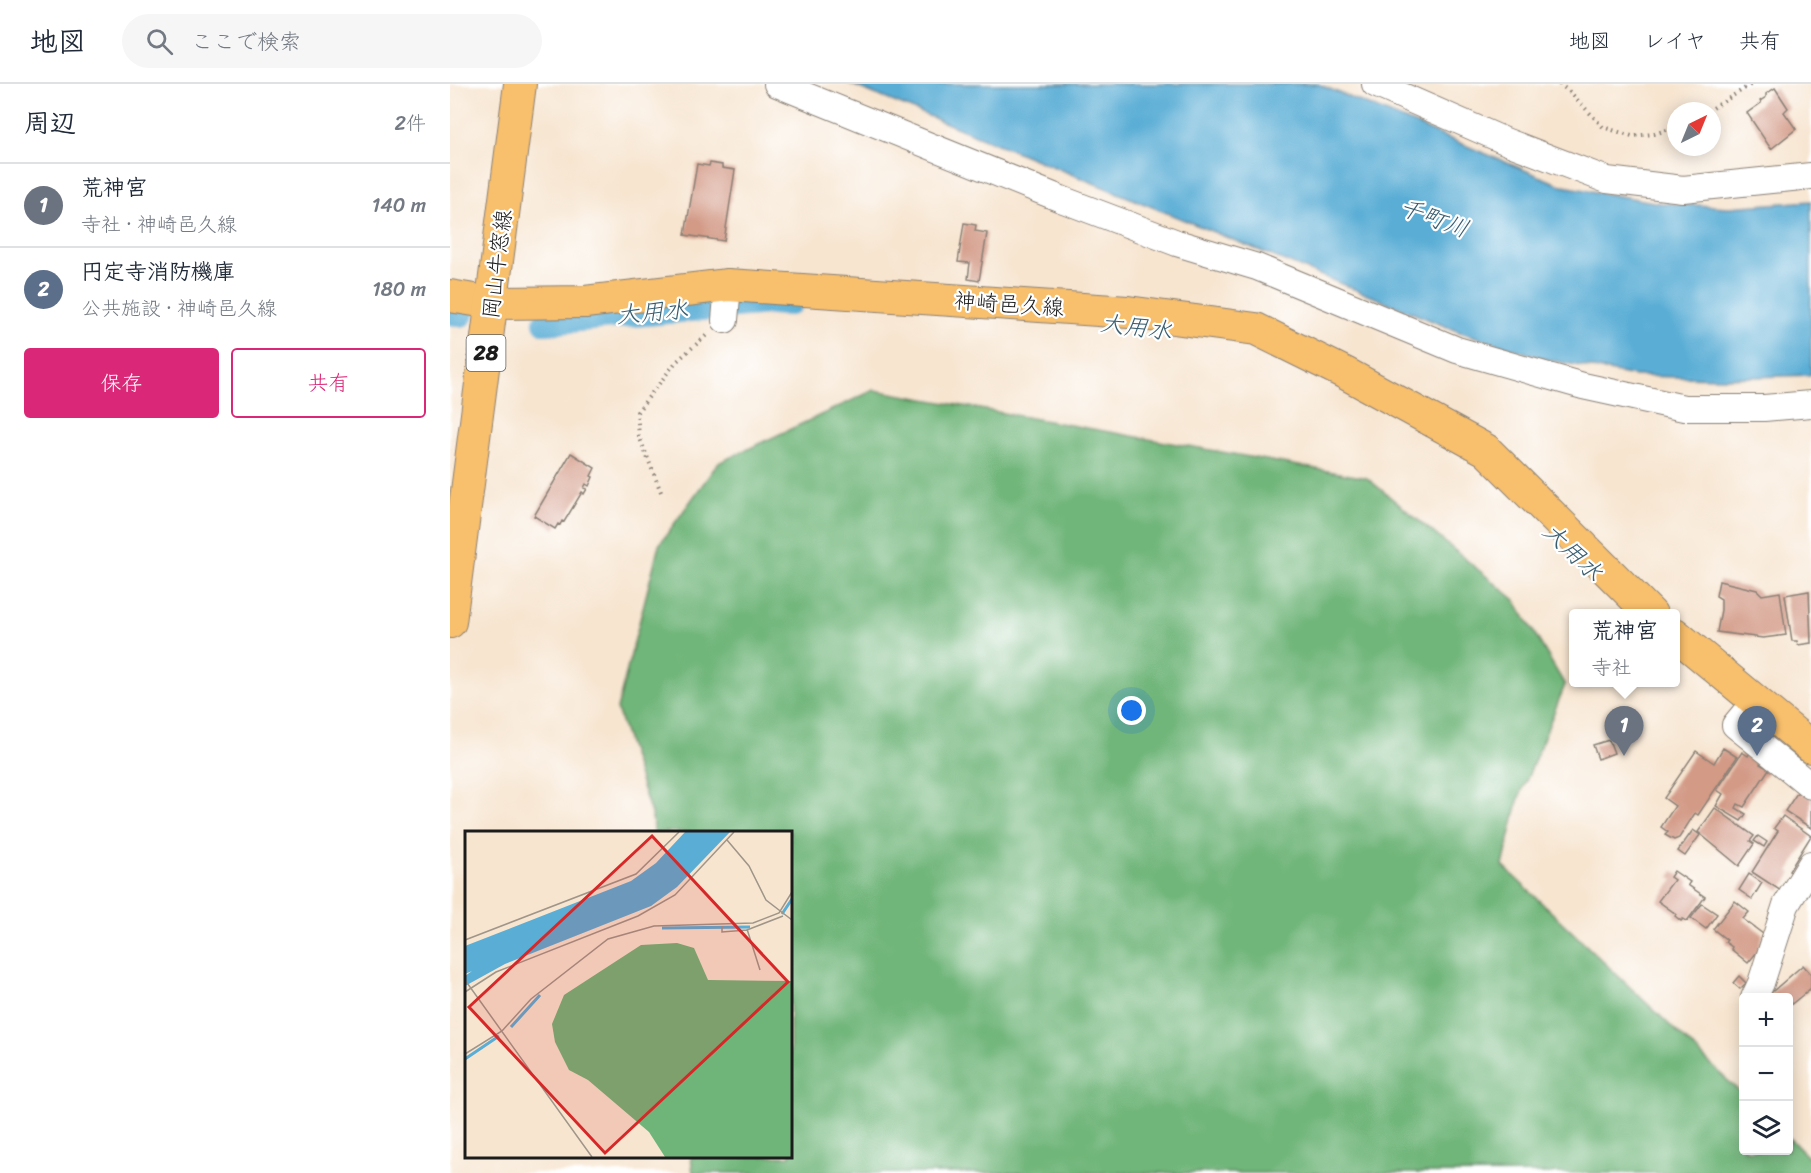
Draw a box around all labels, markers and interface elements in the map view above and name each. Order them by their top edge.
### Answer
search box [122,14,542,68]
text: 地図 [30,17,86,66]
text: ここで検索 [191,22,301,61]
text: 地図 [1569,22,1611,60]
text: レイヤ [1644,22,1706,60]
text: 共有 [1739,22,1781,60]
icon: search [143,25,176,58]
text: 周辺 [24,100,76,146]
north arrow [1667,102,1721,156]
text: 2件 [394,106,426,141]
text: 荒神宮 [81,168,147,207]
water label: 千町川 [1393,186,1475,250]
text: 1 [39,188,48,223]
text: 140 m [372,188,426,223]
text: 寺社 · 神崎邑久線 [81,207,237,242]
street label: 岡山牛窓線 [471,207,523,321]
text: 円定寺消防機庫 [81,252,235,291]
text: 2 [38,272,49,307]
text: 180 m [372,272,426,307]
street label: 神崎邑久線 [953,281,1065,327]
water label: 大用水 [614,288,690,336]
text: 公共施設 · 神崎邑久線 [81,291,277,326]
water label: 大用水 [1098,302,1174,352]
road number: 28 [466,335,506,371]
button: 保存 [24,348,219,418]
button: 共有 [231,348,426,418]
water label: 大用水 [1533,512,1613,592]
popup [1569,609,1680,687]
text: 荒神宮 [1591,611,1658,650]
text: 寺社 [1591,650,1631,685]
your location [1117,696,1146,725]
pin: 1 [1604,706,1644,756]
pin: 2 [1738,706,1776,756]
inset map [465,831,792,1158]
map controls [1739,993,1793,1155]
button: + [1739,993,1793,1047]
button: − [1739,1047,1793,1101]
button: layers [1739,1101,1793,1155]

